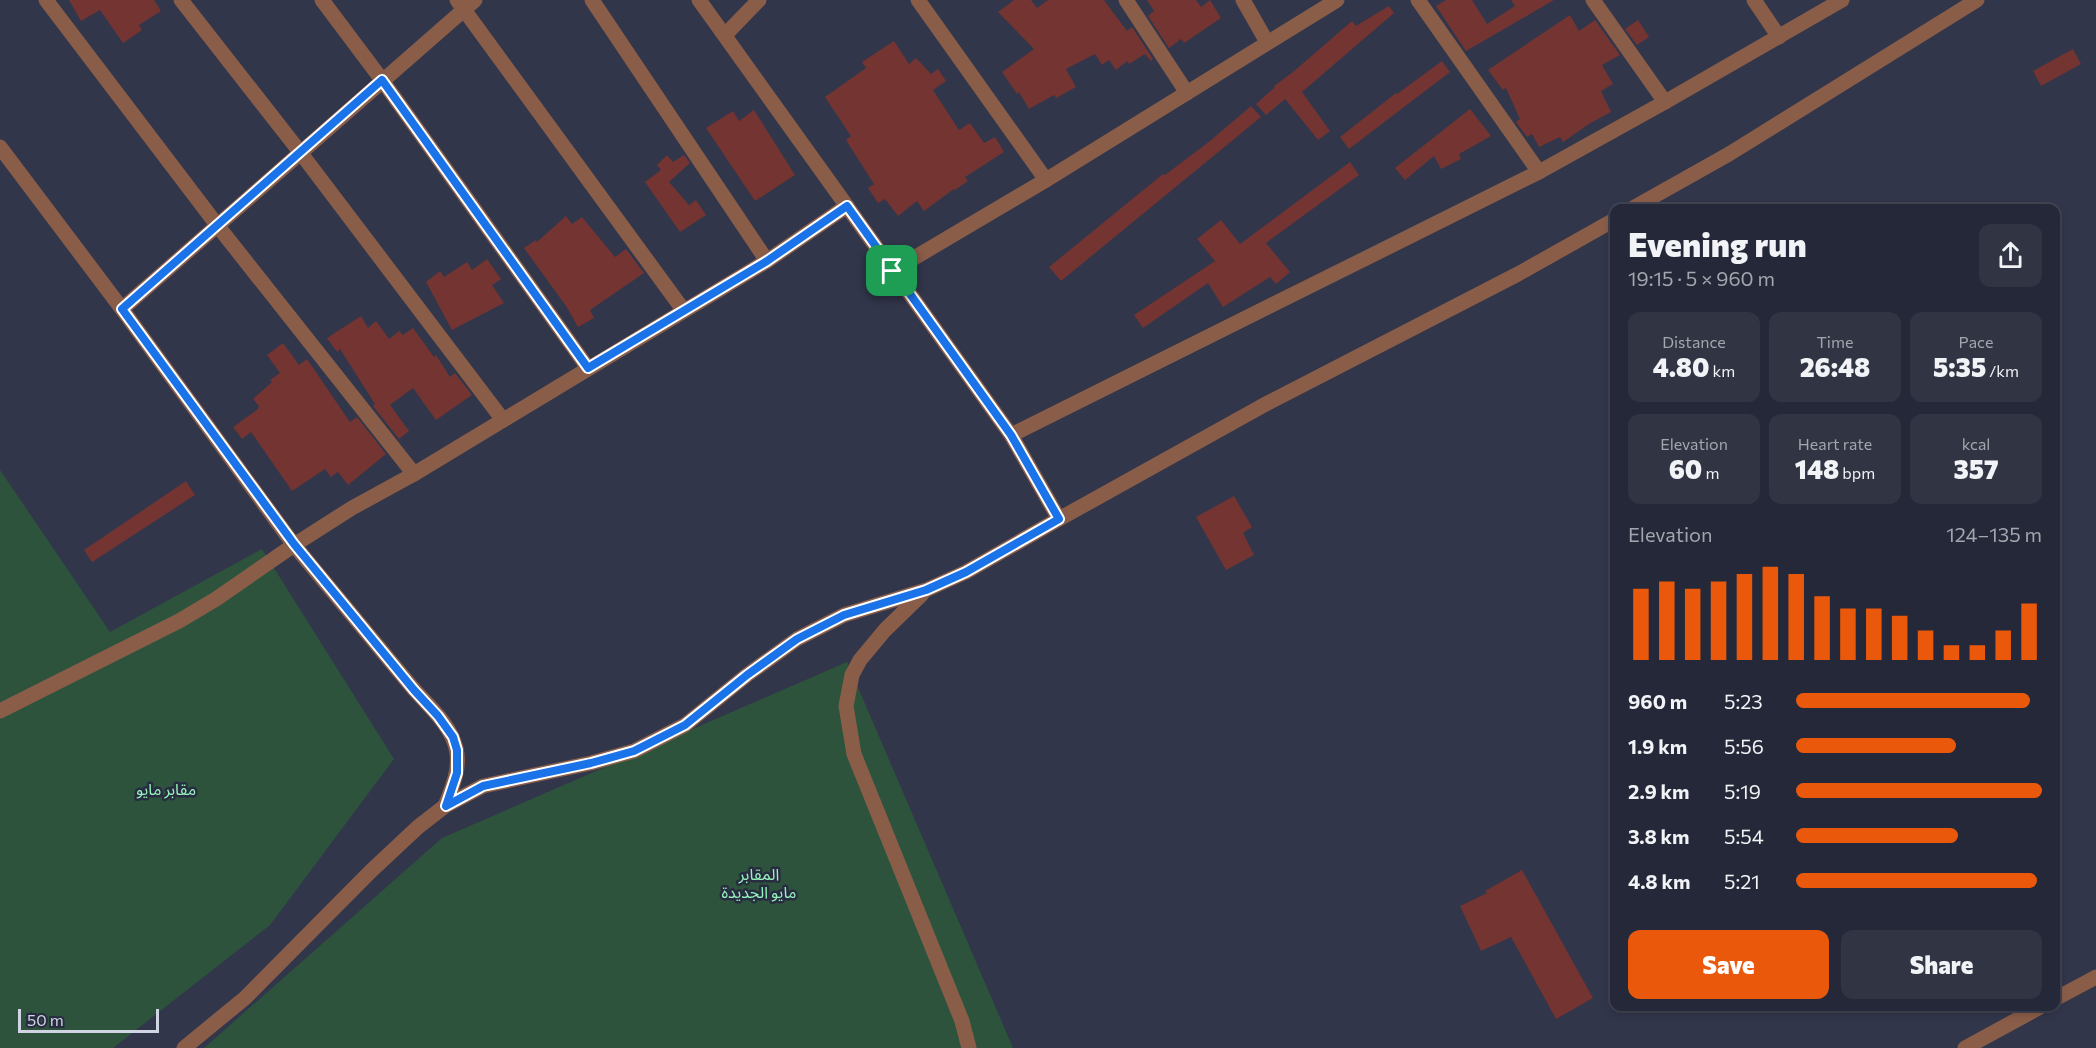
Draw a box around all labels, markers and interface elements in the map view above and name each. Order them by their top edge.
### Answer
text: Evening run [1628,223,1807,264]
button: share [1979,224,2042,287]
pin [866,245,917,296]
icon: arrive [875,254,908,287]
text: 19:15 · 5 × 960 m [1628,266,1775,290]
text: Distance [1662,332,1726,351]
text: Time [1817,332,1853,351]
text: Pace [1959,332,1993,351]
text: 4.80 [1653,351,1710,382]
text: 26:48 [1800,351,1870,382]
text: 5:35 [1933,351,1986,382]
text: km [1710,361,1735,380]
text: /km [1986,361,2019,380]
text: Elevation [1660,434,1728,453]
text: Heart rate [1798,434,1872,453]
text: kcal [1962,434,1990,453]
text: 60 [1669,453,1702,484]
text: 148 [1795,453,1839,484]
text: 357 [1953,453,1999,484]
text: m [1702,463,1719,482]
text: bpm [1839,463,1875,482]
text: Elevation [1628,522,1713,546]
text: 124–135 m [1946,522,2042,546]
text: 960 m [1628,689,1687,713]
text: 5:23 [1724,689,1763,713]
text: 1.9 km [1628,734,1687,758]
text: 5:56 [1724,734,1764,758]
park label: مقابر مايو [136,779,196,799]
text: 2.9 km [1628,779,1689,803]
text: 5:19 [1724,779,1761,803]
text: 3.8 km [1628,824,1690,848]
text: 5:54 [1724,824,1764,848]
park label: المقابر مايو الجديدة [722,864,796,902]
text: 4.8 km [1628,869,1690,893]
text: 5:21 [1724,869,1760,893]
button: Save [1628,930,1829,999]
button: Share [1841,930,2042,999]
scale bar [18,1006,159,1034]
text: 50 m [27,1010,64,1029]

